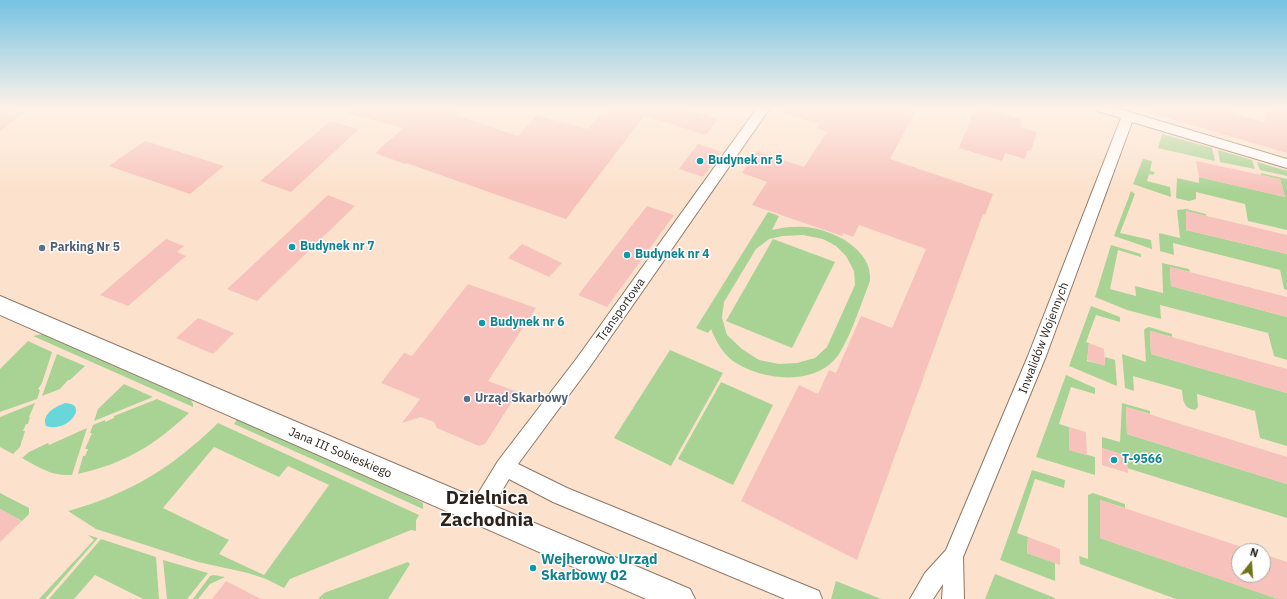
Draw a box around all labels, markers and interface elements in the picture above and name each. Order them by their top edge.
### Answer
place label: Budynek nr 5 [708,154,783,168]
marker: Budynek nr 5 [695,156,705,166]
place label: Budynek nr 7 [300,240,375,254]
place label: Parking Nr 5 [50,241,120,255]
marker: Budynek nr 7 [287,242,297,252]
marker: Parking Nr 5 [37,243,47,253]
place label: Budynek nr 4 [635,248,710,262]
marker: Budynek nr 4 [622,250,632,260]
street label: Transportowa [594,275,648,345]
street label: Inwalidów Wojennych [1016,280,1072,396]
place label: Budynek nr 6 [490,316,565,330]
marker: Budynek nr 6 [477,318,487,328]
place label: Urząd Skarbowy [475,392,568,406]
marker: Urząd Skarbowy [462,394,472,404]
street label: Jana III Sobieskiego [286,425,394,481]
place label: T-9566 [1122,453,1162,467]
marker: T-9566 [1109,455,1119,465]
district label: Dzielnica Zachodnia [440,488,534,532]
north arrow [1231,543,1271,583]
text: N [1248,545,1260,560]
place label: Wejherowo Urząd Skarbowy 02 [541,552,658,584]
marker: Wejherowo Urząd Skarbowy 02 [528,563,538,573]

